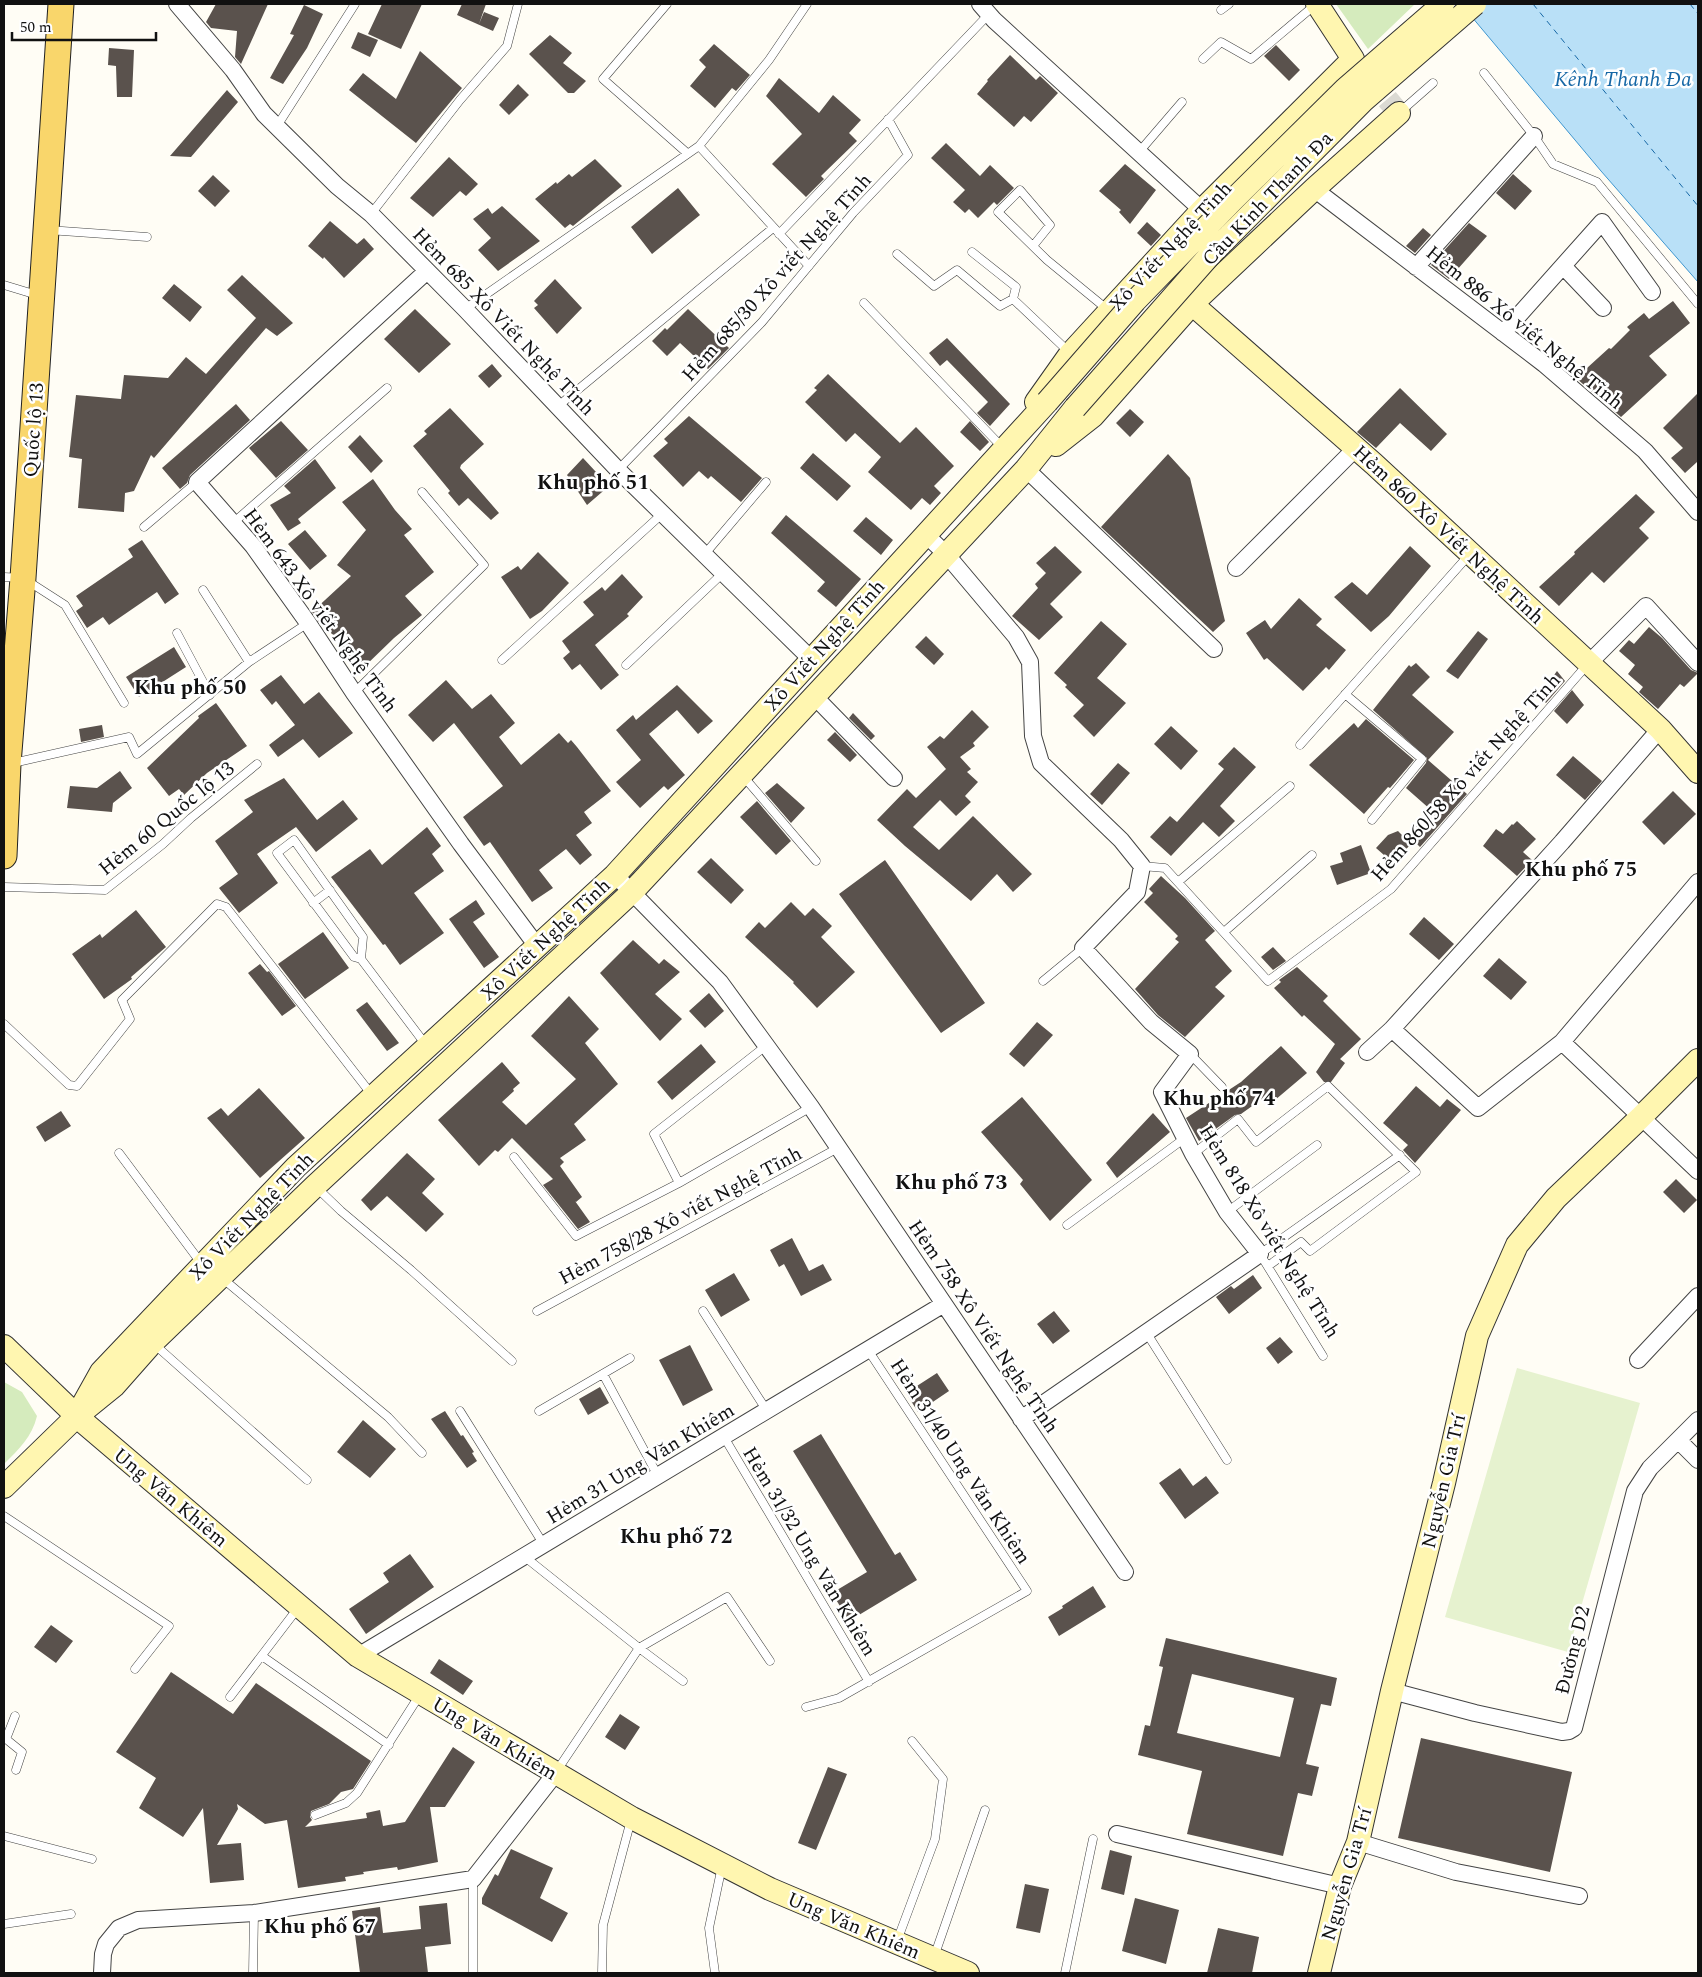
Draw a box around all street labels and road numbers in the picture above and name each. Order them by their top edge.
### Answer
street label: Cầu Kinh Thanh Đa [1195,124,1340,273]
street label: Hẻm 685/30 Xô viết Nghệ Tĩnh [675,167,879,389]
street label: Xô Viết Nghệ Tĩnh [1102,175,1239,319]
street label: Hẻm 685 Xô Viết Nghệ Tĩnh [405,221,602,423]
street label: Hẻm 886 Xô viết Nghệ Tĩnh [1419,238,1630,417]
street label: Quốc lộ 13 [16,382,52,478]
street label: Hẻm 860 Xô Viết Nghệ Tĩnh [1346,438,1551,632]
street label: Hẻm 643 Xô viết Nghệ Tĩnh [235,502,405,719]
street label: Xô Viết Nghệ Tĩnh [757,573,892,719]
street label: Hẻm 860/58 Xô viết Nghệ Tĩnh [1364,667,1568,889]
street label: Hẻm 60 Quốc lộ 13 [92,754,241,883]
street label: Xô Viết Nghệ Tĩnh [474,871,618,1008]
street label: Hẻm 818 Xô viết Nghệ Tĩnh [1191,1119,1347,1344]
street label: Hẻm 758/28 Xô viết Nghệ Tĩnh [553,1139,808,1293]
street label: Xô Viết Nghệ Tĩnh [182,1145,321,1288]
street label: Hẻm 758 Xô Viết Nghệ Tĩnh [900,1214,1066,1439]
street label: Hẻm 31/40 Ung Văn Khiêm [882,1353,1038,1570]
street label: Hẻm 31 Ung Văn Khiêm [541,1396,740,1532]
street label: Nguyễn Gia Trí [1414,1410,1474,1552]
street label: Ung Văn Khiêm [106,1441,234,1555]
street label: Hẻm 31/32 Ung Văn Khiêm [734,1441,884,1662]
street label: Đường D2 [1547,1603,1598,1698]
street label: Ung Văn Khiêm [426,1689,563,1788]
street label: Nguyễn Gia Trí [1314,1803,1381,1945]
street label: Ung Văn Khiêm [782,1884,925,1967]

